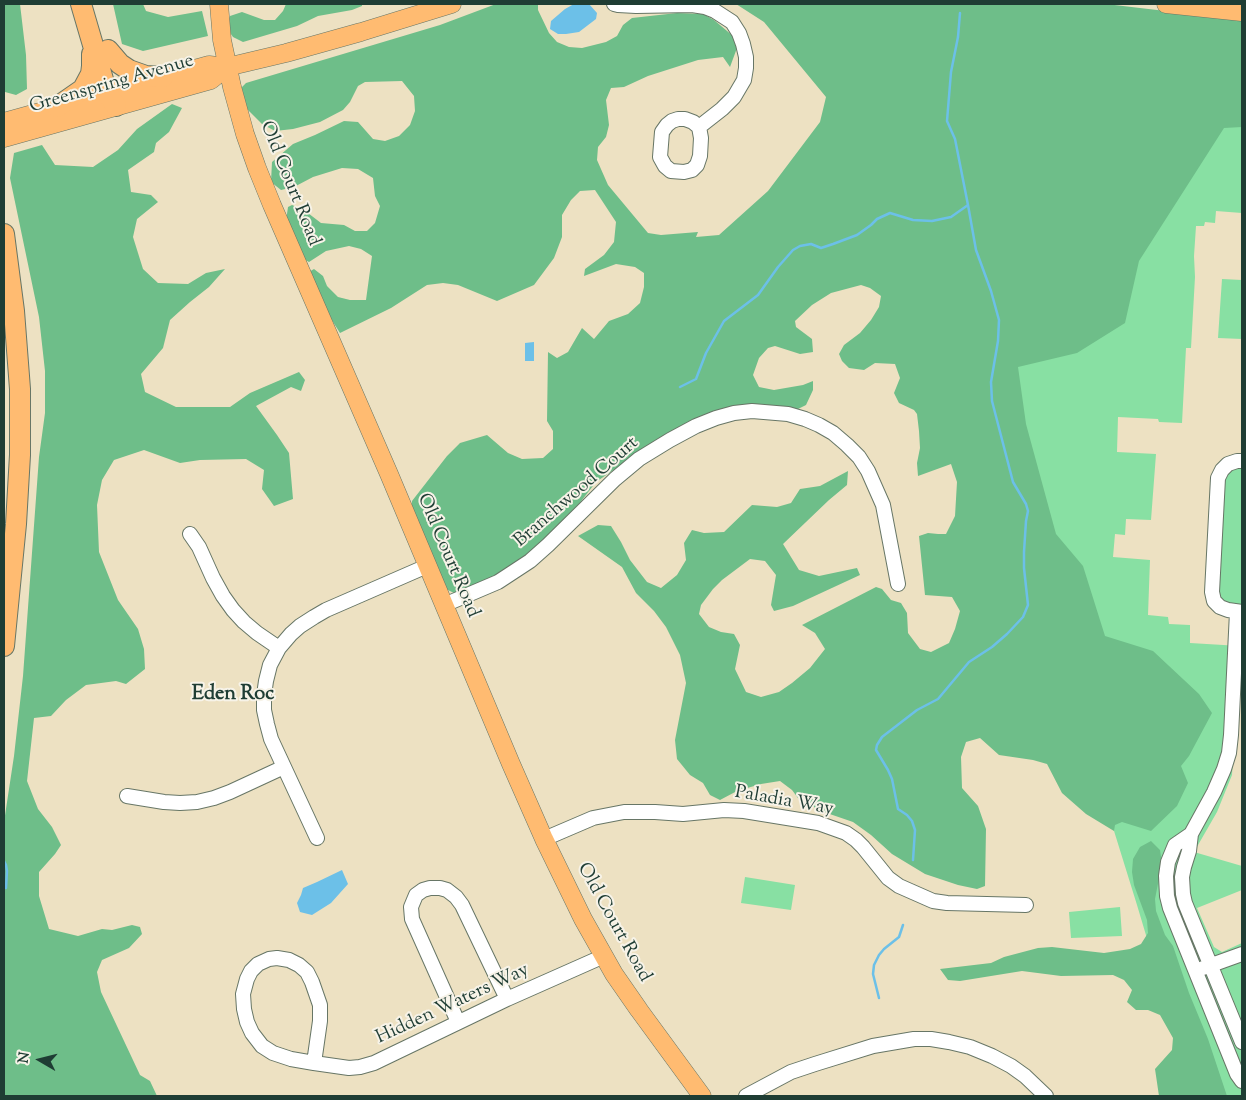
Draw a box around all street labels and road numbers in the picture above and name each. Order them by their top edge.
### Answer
street label: Greenspring Avenue [27,51,197,119]
street label: Old Court Road [254,118,324,250]
street label: Branchwood Court [510,433,644,553]
street label: Old Court Road [411,491,483,621]
street label: Paladia Way [733,782,835,822]
street label: Old Court Road [571,859,655,987]
street label: Hidden Waters Way [373,960,533,1050]

